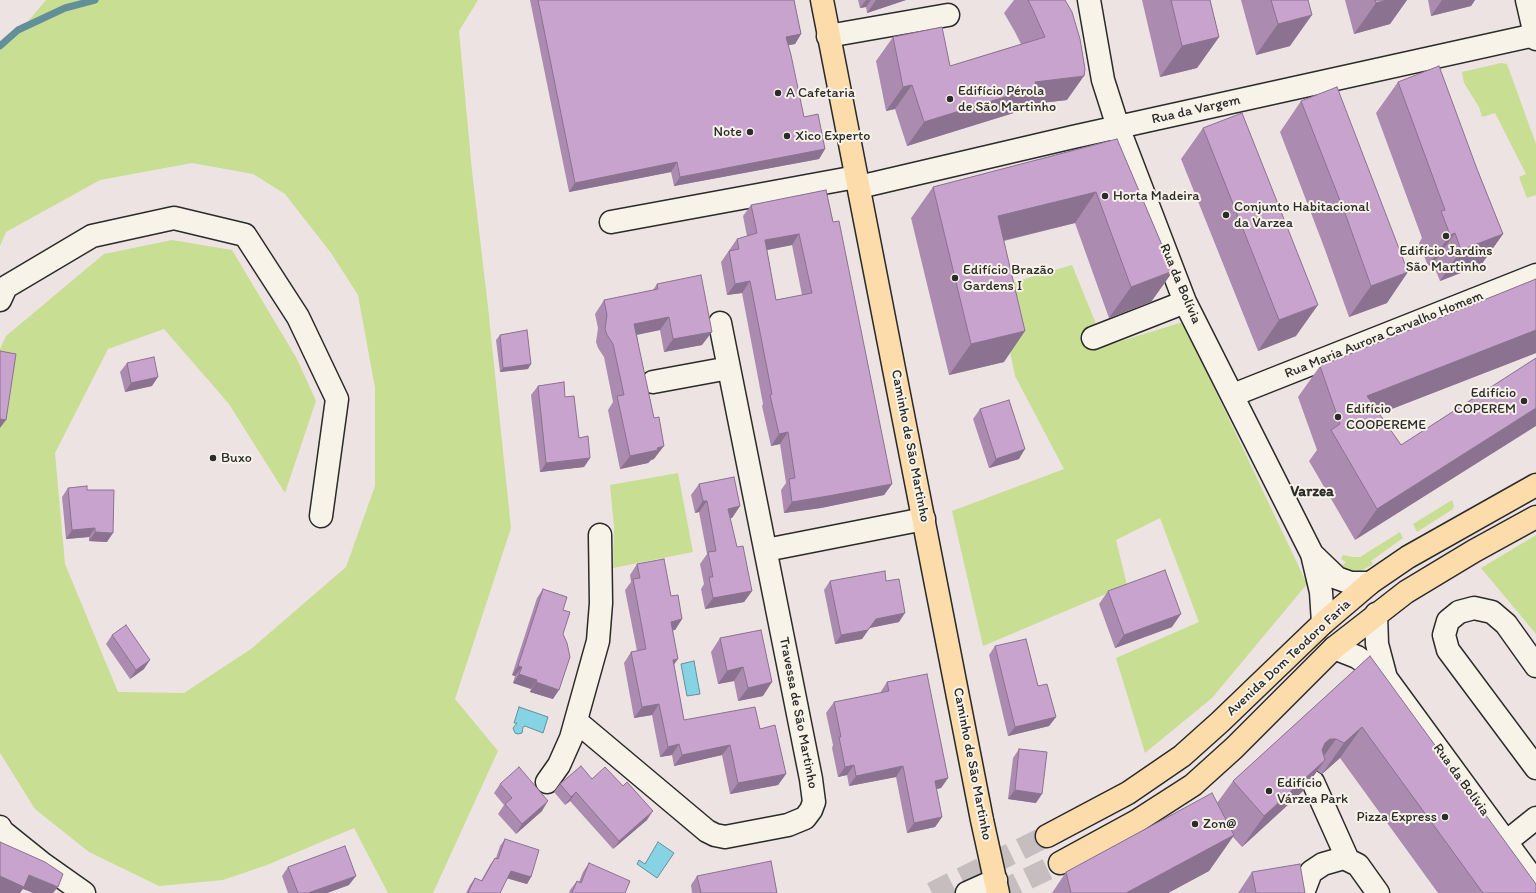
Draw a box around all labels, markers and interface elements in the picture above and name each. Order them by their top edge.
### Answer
place label: Edifício Pérola de São Martinho [958,83,1056,116]
place label: A Cafetaria [786,85,855,101]
marker: A Cafetaria [773,88,783,98]
street label: Rua da Vargem [1150,92,1242,128]
marker: Edifício Pérola de São Martinho [945,94,955,104]
place label: Note [714,124,742,140]
marker: Note [745,127,755,137]
place label: Xico Experto [795,128,870,144]
marker: Xico Experto [782,131,792,141]
place label: Horta Madeira [1113,188,1199,204]
marker: Horta Madeira [1100,191,1110,201]
place label: Conjunto Habitacional da Varzea [1234,199,1369,232]
marker: Conjunto Habitacional da Varzea [1221,210,1231,220]
marker: Edifício Jardins São Martinho [1441,231,1451,241]
street label: Rua da Bolívia [1156,241,1204,327]
place label: Edifício Jardins São Martinho [1400,243,1492,276]
place label: Edifício Brazão Gardens I [963,262,1054,294]
marker: Edifício Brazão Gardens I [950,273,960,283]
street label: Rua Maria Aurora Carvalho Homem [1282,287,1486,383]
street label: Caminho de São Martinho [887,368,933,524]
place label: Edifício COPEREM [1454,385,1516,418]
marker: Edifício COPEREM [1519,396,1529,406]
place label: Edifício COOPEREME [1346,401,1426,434]
marker: Edifício COOPEREME [1333,412,1343,422]
place label: Buxo [221,450,252,466]
marker: Buxo [208,453,218,463]
district label: Varzea [1290,483,1334,501]
street label: Avenida Dom Teodoro Faria [1223,596,1355,720]
street label: Travessa de São Martinho [775,636,821,790]
street label: Caminho de São Martinho [949,686,995,842]
street label: Rua da Bolívia [1429,740,1493,820]
place label: Edifício Várzea Park [1277,775,1348,808]
marker: Edifício Várzea Park [1264,786,1274,796]
place label: Pizza Express [1356,809,1437,825]
marker: Pizza Express [1440,812,1450,822]
place label: Zon@ [1203,816,1237,832]
marker: Zon@ [1190,819,1200,829]

